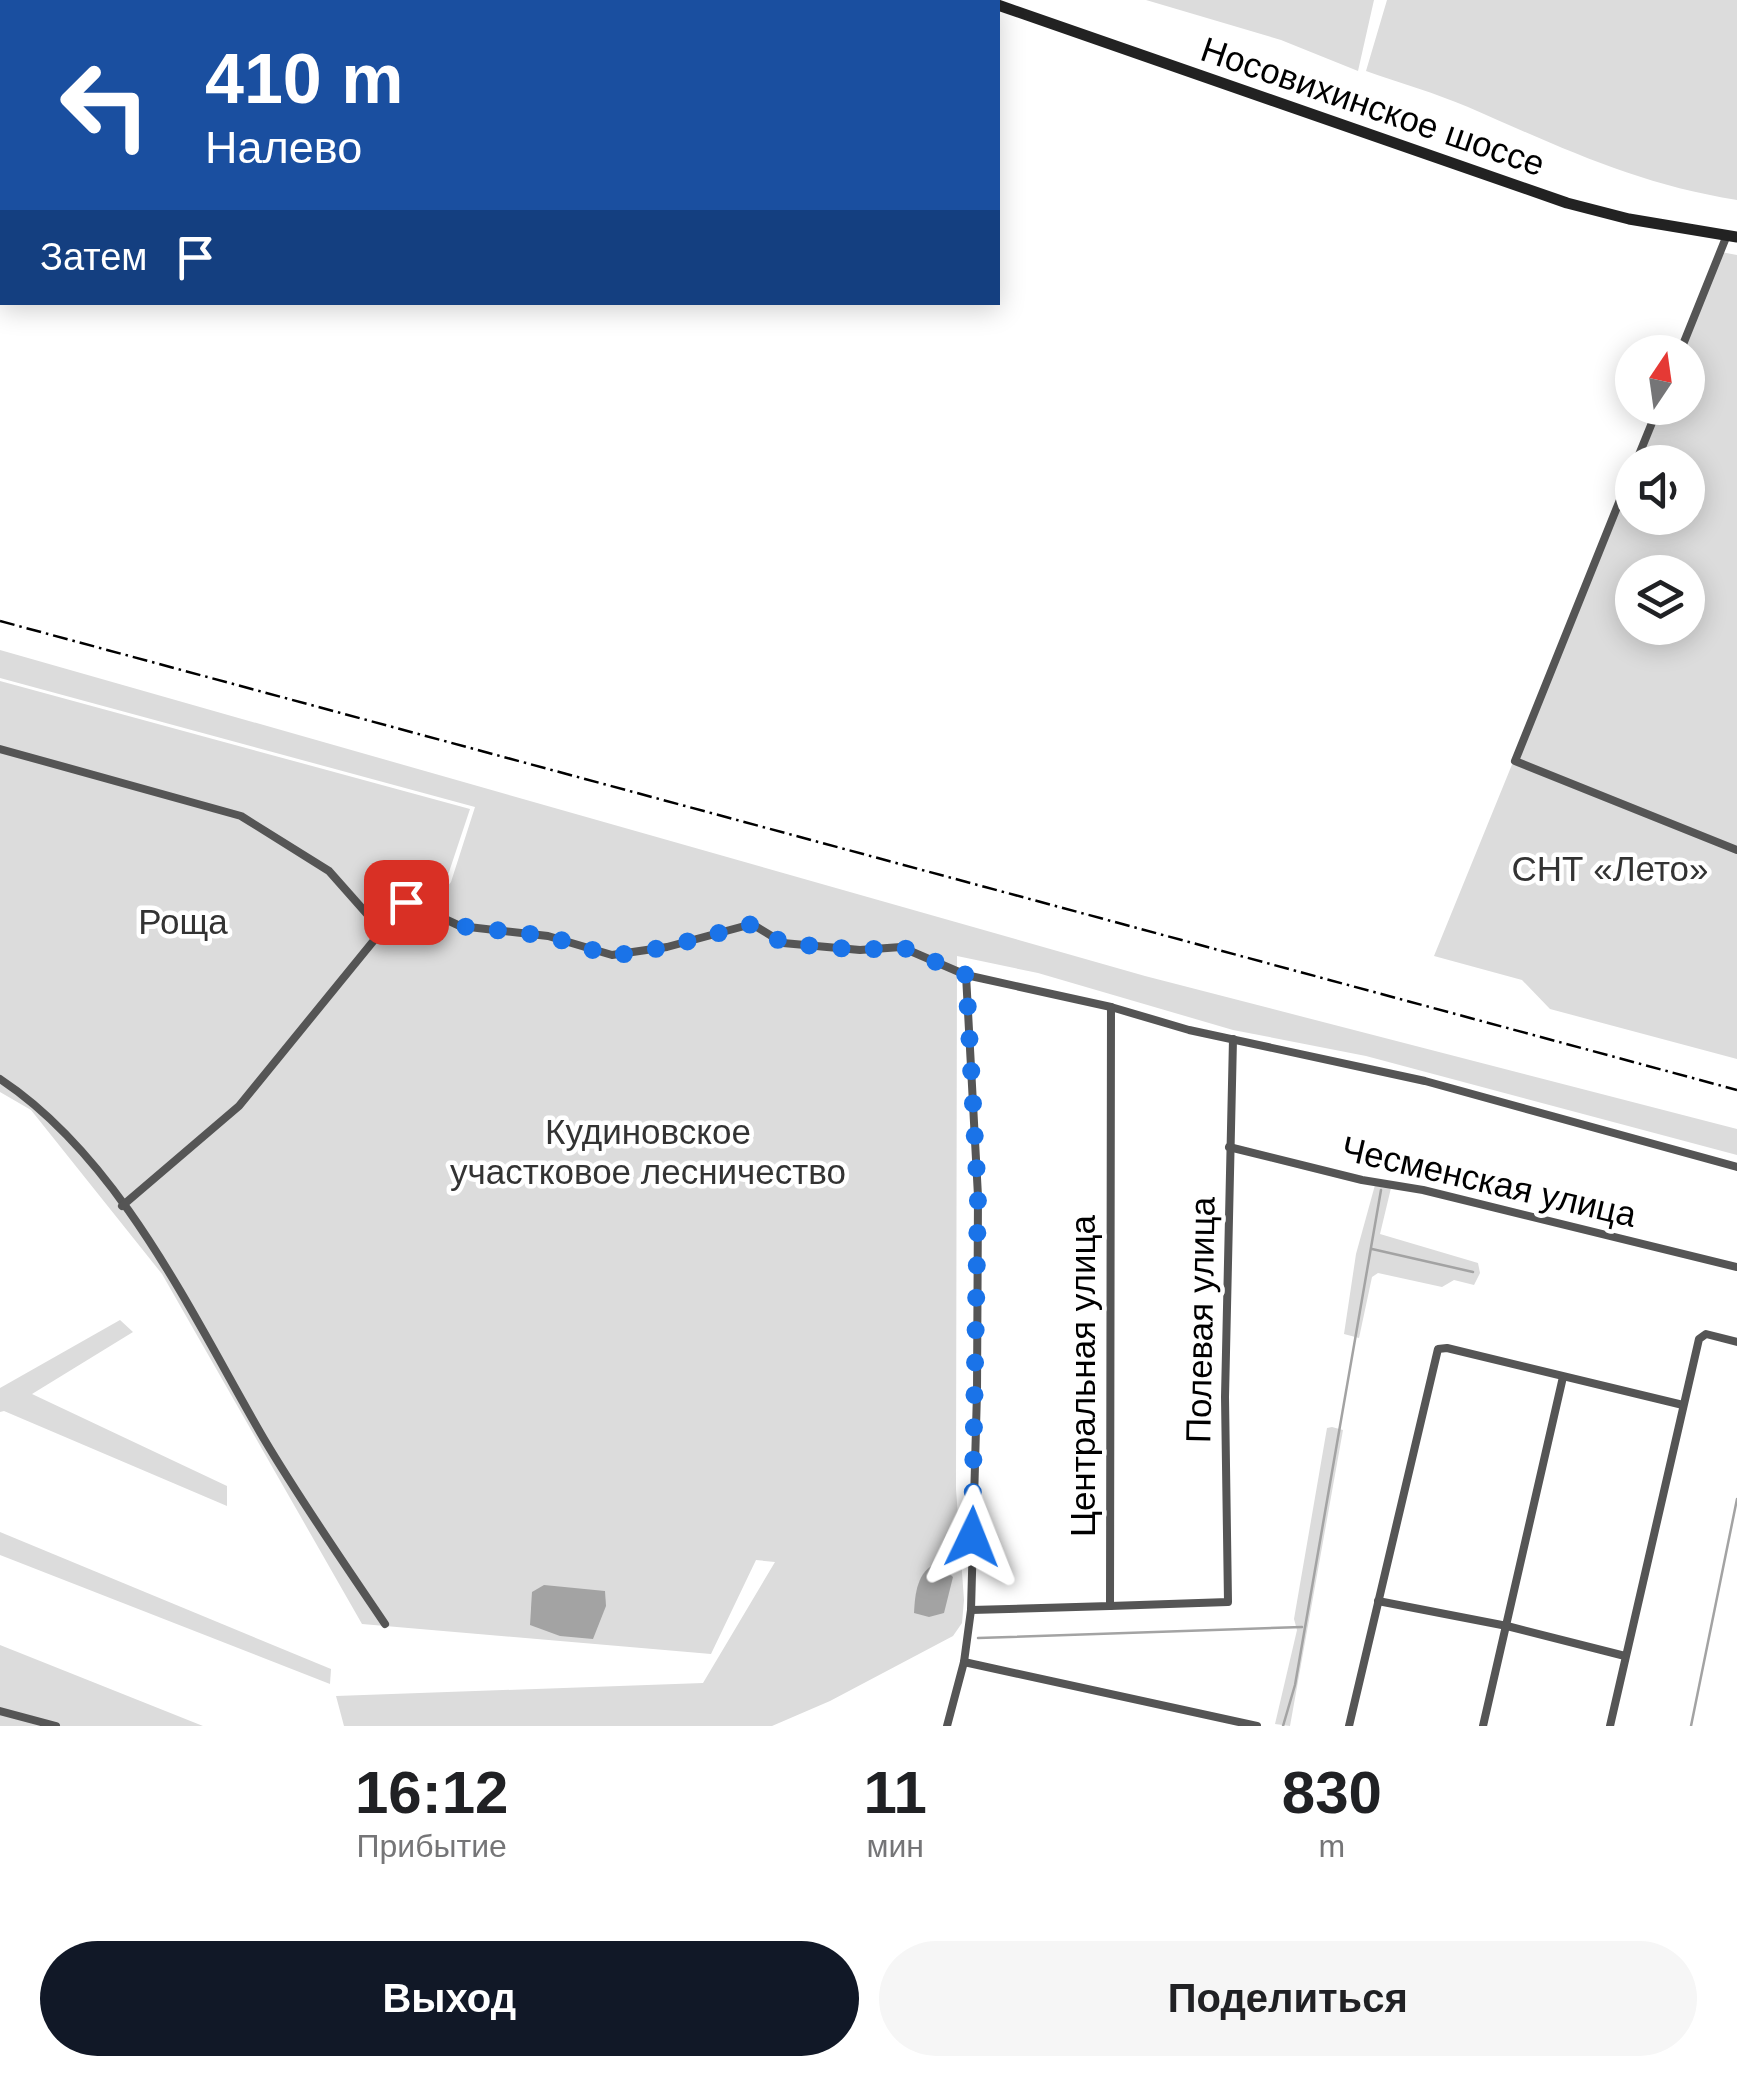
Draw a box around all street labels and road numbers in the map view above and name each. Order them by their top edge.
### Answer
street label: Носовихинское шоссе [1196,29,1550,183]
street label: Чесменская улица [1338,1128,1641,1234]
street label: Полевая улица [1178,1196,1222,1443]
street label: Центральная улица [1063,1214,1102,1537]

